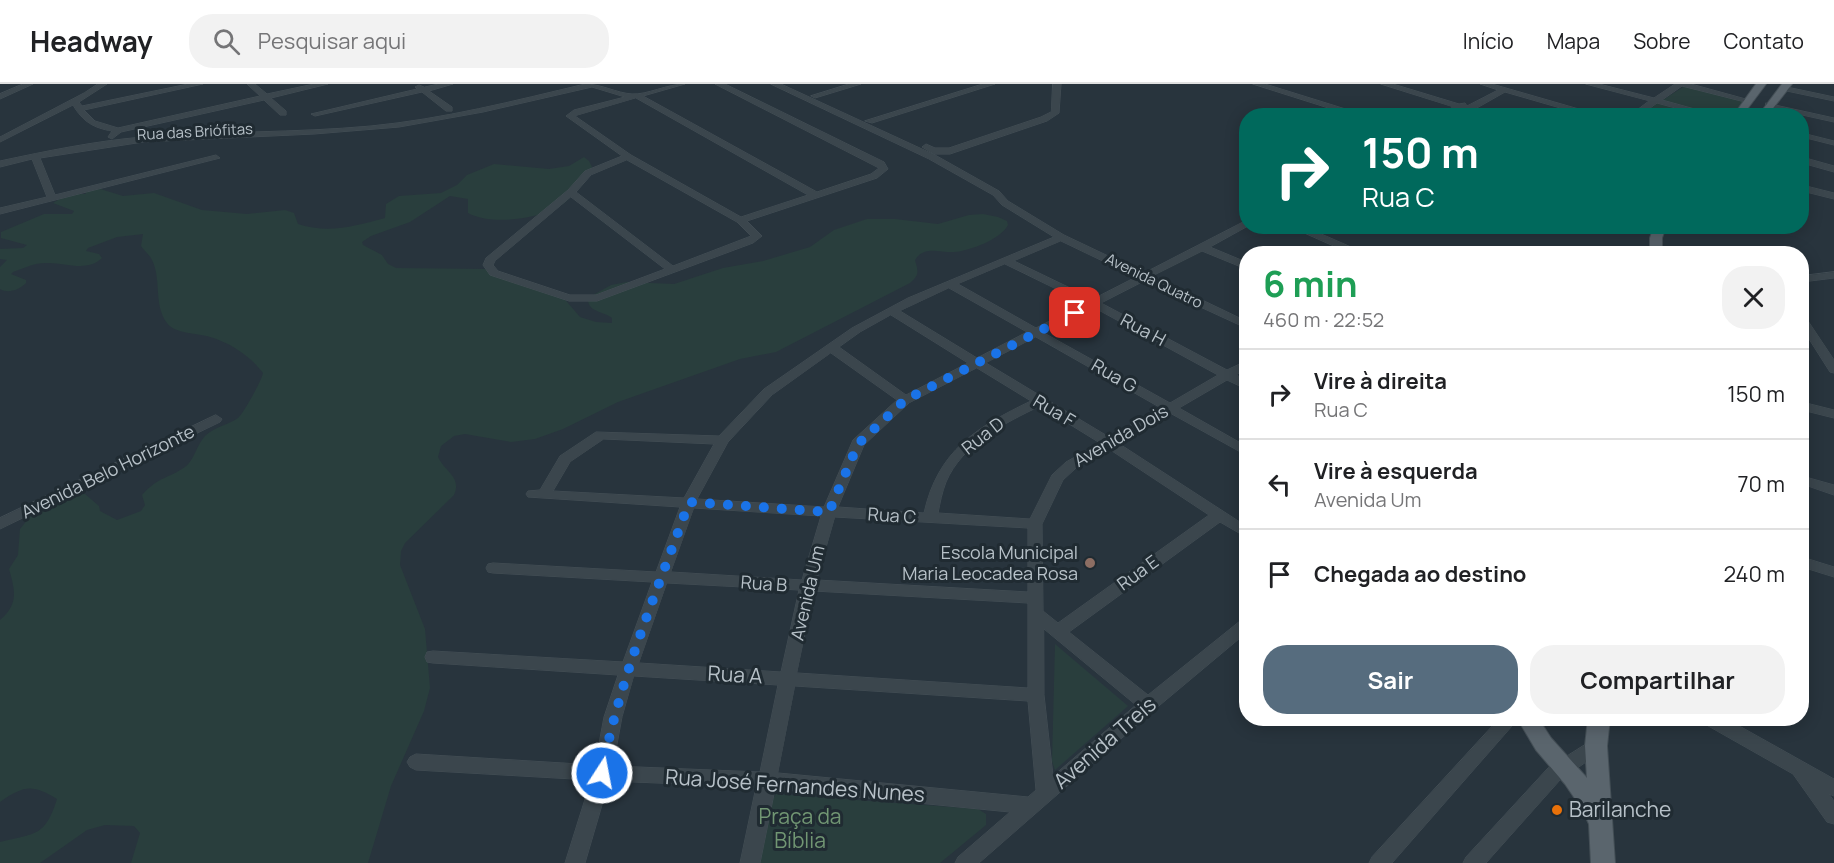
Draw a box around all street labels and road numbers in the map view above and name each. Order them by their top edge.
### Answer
street label: Rua das Briófitas [136,118,254,145]
street label: Avenida Quatro [1102,248,1206,313]
street label: Rua H [1117,307,1170,351]
street label: Rua G [1088,353,1142,398]
street label: Rua F [1029,388,1080,432]
street label: Avenida Dois [1069,398,1172,472]
street label: Rua D [956,411,1009,459]
street label: Avenida Belo Horizonte [17,419,198,524]
street label: Rua C [867,501,917,529]
street label: Avenida Um [784,543,830,643]
street label: Rua E [1112,549,1163,595]
street label: Rua B [740,569,788,597]
street label: Rua A [707,659,763,689]
street label: Avenida Treis [1047,690,1162,795]
street label: Rua José Fernandes Nunes [664,762,926,808]

